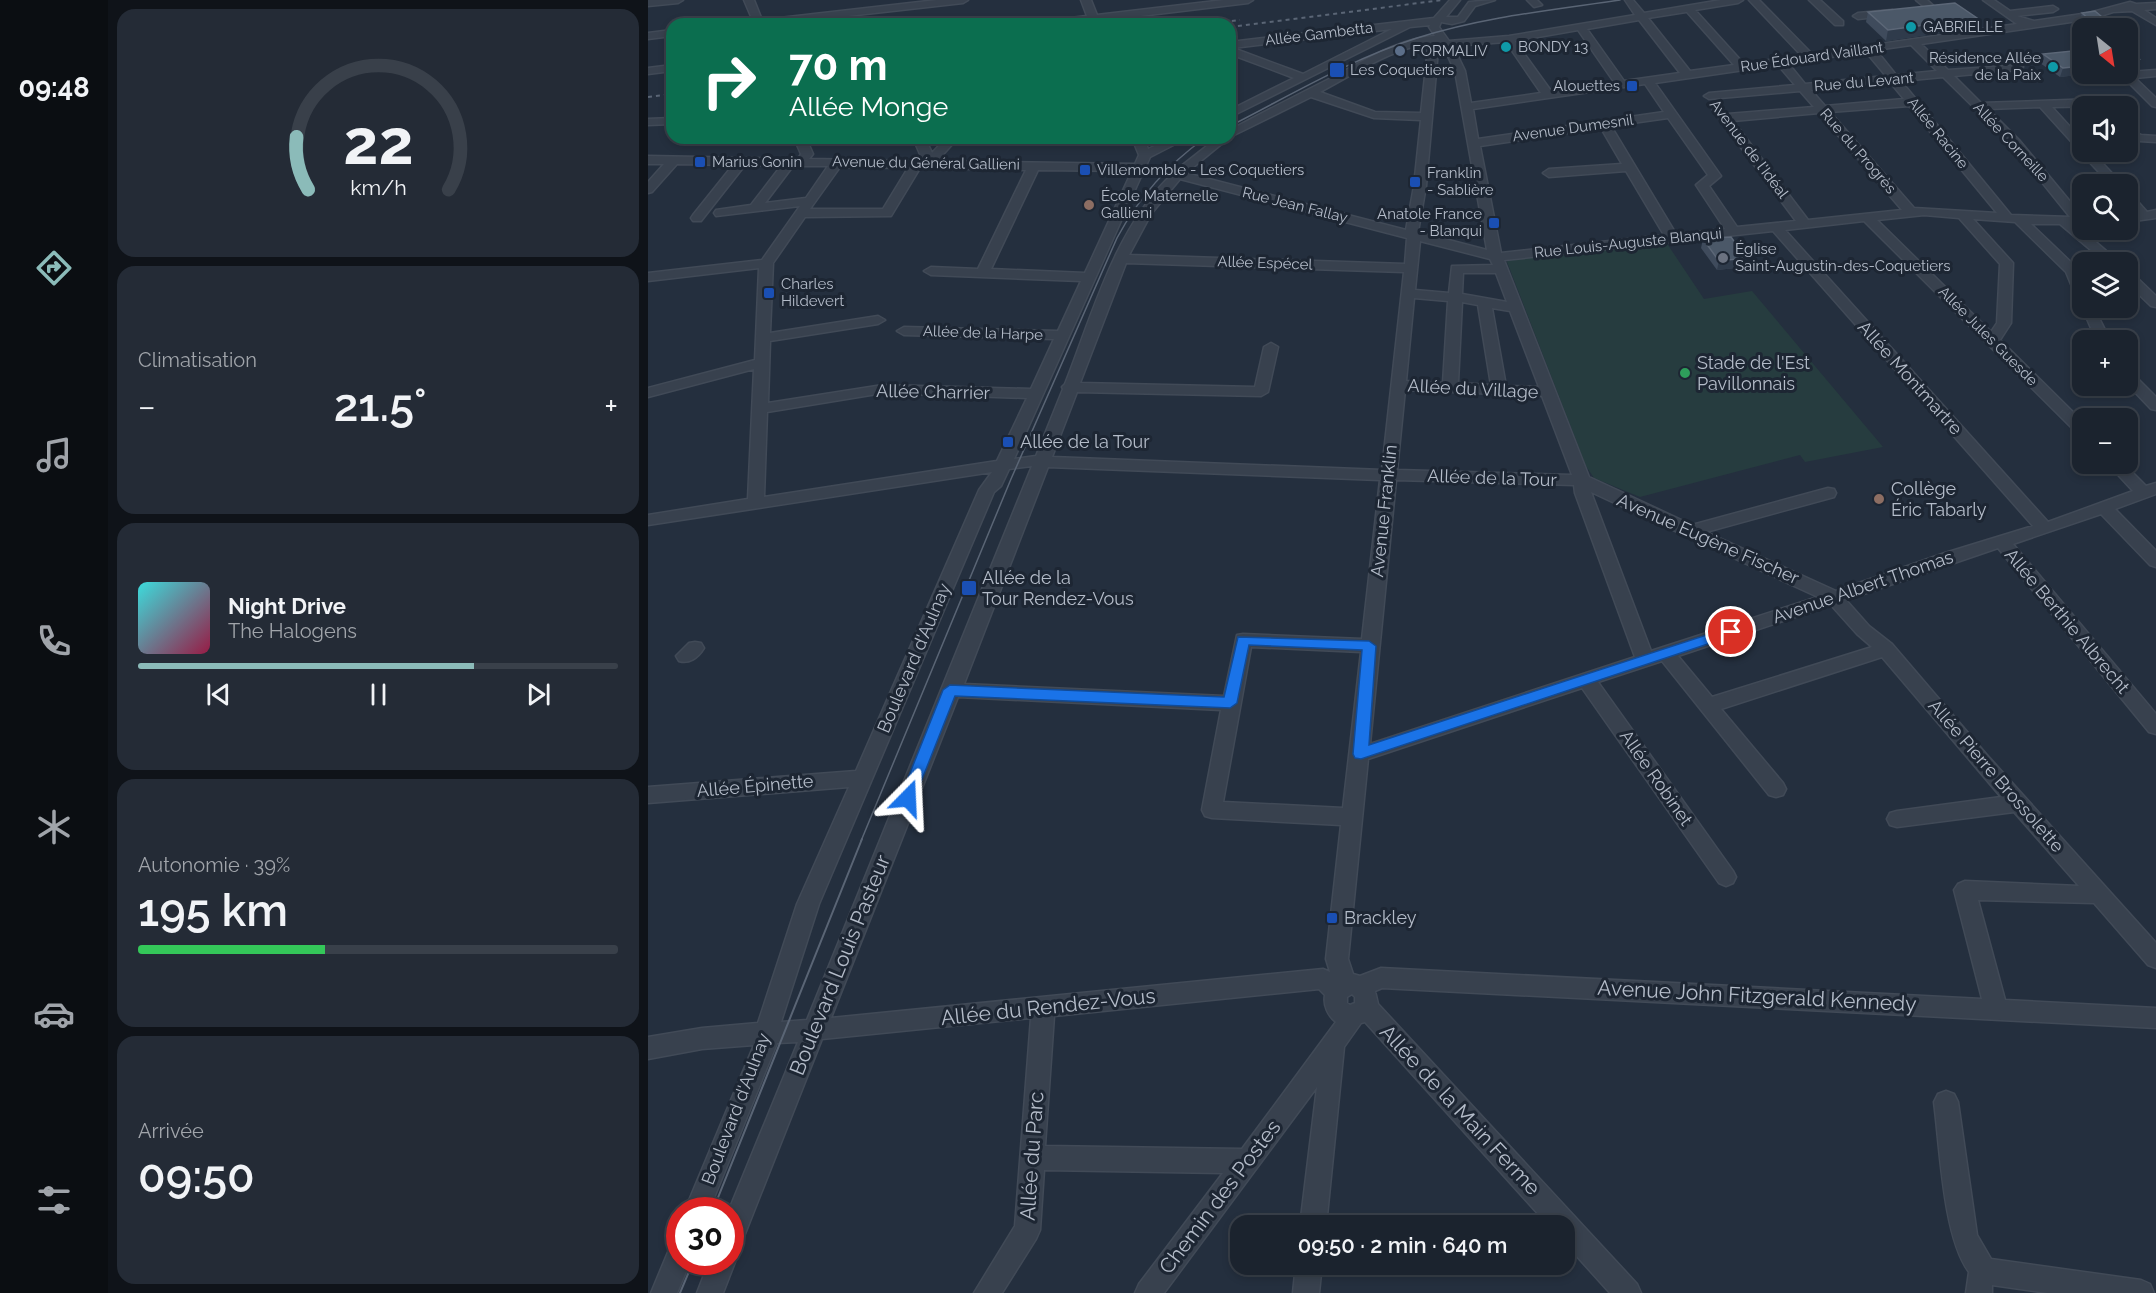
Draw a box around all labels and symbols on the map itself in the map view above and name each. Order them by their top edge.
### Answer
street label: Allée Gambetta [1264,18,1374,50]
place label: GABRIELLE [1923,18,2003,36]
north arrow [2072,18,2138,84]
marker: GABRIELLE [1904,20,1918,34]
place label: BONDY 13 [1518,38,1588,56]
street label: Rue Édouard Vaillant [1739,38,1885,76]
marker: BONDY 13 [1499,40,1513,54]
place label: FORMALIV [1412,42,1488,60]
marker: FORMALIV [1393,44,1407,58]
place label: Résidence Allée de la Paix [1929,49,2041,84]
marker: Résidence Allée de la Paix [2046,60,2060,74]
marker: Les Coquetiers [1328,61,1346,79]
place label: Les Coquetiers [1350,61,1454,79]
street label: Rue du Levant [1813,69,1915,95]
place label: Alouettes [1553,77,1620,95]
marker: Alouettes [1625,79,1639,93]
street label: Allée Racine [1904,94,1972,172]
street label: Avenue de l'Idéal [1706,96,1793,203]
street label: Allée Corneille [1970,99,2052,186]
street label: Rue du Progrès [1816,105,1900,197]
street label: Avenue Dumesnil [1511,110,1636,145]
street label: Avenue du Général Gallieni [832,152,1020,174]
place label: Marius Gonin [712,153,802,171]
marker: Marius Gonin [693,155,707,169]
place label: Villemomble - Les Coquetiers [1097,161,1304,179]
marker: Villemomble - Les Coquetiers [1078,163,1092,177]
place label: Franklin - Sablière [1427,164,1494,199]
marker: Franklin - Sablière [1408,175,1422,189]
street label: Rue Jean Fallay [1241,183,1349,227]
place label: École Maternelle Gallieni [1101,187,1219,222]
marker: École Maternelle Gallieni [1082,198,1096,212]
place label: Anatole France - Blanqui [1377,205,1482,240]
marker: Anatole France - Blanqui [1487,216,1501,230]
street label: Rue Louis-Auguste Blanqui [1533,224,1723,262]
place label: Église Saint-Augustin-des-Coquetiers [1735,240,1951,275]
marker: Église Saint-Augustin-des-Coquetiers [1716,251,1730,265]
street label: Allée Espécel [1217,252,1314,274]
place label: Charles Hildevert [781,275,844,310]
street label: Allée Jules Guesde [1935,283,2042,390]
marker: Charles Hildevert [762,286,776,300]
street label: Allée Montmartre [1854,316,1967,439]
street label: Allée de la Harpe [923,322,1044,344]
place label: Stade de l'Est Pavillonnais [1697,352,1810,394]
marker: Stade de l'Est Pavillonnais [1678,366,1692,380]
street label: Allée du Village [1407,375,1539,402]
street label: Allée Charrier [876,380,991,403]
place label: Allée de la Tour [1020,431,1150,452]
marker: Allée de la Tour [1001,435,1015,449]
street label: Avenue Franklin [1366,444,1401,578]
street label: Allée de la Tour [1427,465,1558,490]
place label: Collège Éric Tabarly [1891,478,1987,520]
street label: Avenue Eugène Fischer [1614,489,1803,588]
marker: Collège Éric Tabarly [1872,492,1886,506]
street label: Allée Berthie Albrecht [2001,544,2134,697]
street label: Avenue Albert Thomas [1770,546,1956,627]
place label: Allée de la Tour Rendez-Vous [982,567,1134,609]
marker: Allée de la Tour Rendez-Vous [960,579,978,597]
street label: Boulevard d'Aulnay [873,580,955,736]
pin [1705,606,1756,657]
street label: Allée Pierre Brossolette [1924,695,2069,857]
street label: Allée Robinet [1616,726,1697,830]
position arrow [876,766,940,830]
street label: Allée Épinette [696,769,815,801]
street label: Boulevard Louis Pasteur [784,851,895,1079]
place label: Brackley [1344,907,1417,928]
marker: Brackley [1325,911,1339,925]
street label: Avenue John Fitzgerald Kennedy [1597,975,1917,1016]
street label: Allée du Rendez-Vous [939,983,1157,1030]
street label: Allée de la Main Ferme [1375,1019,1546,1200]
street label: Boulevard d'Aulnay [697,1030,774,1188]
street label: Allée du Parc [1015,1091,1048,1221]
street label: Chemin des Postes [1154,1115,1286,1279]
speed limit sign: 30 [666,1197,744,1275]

